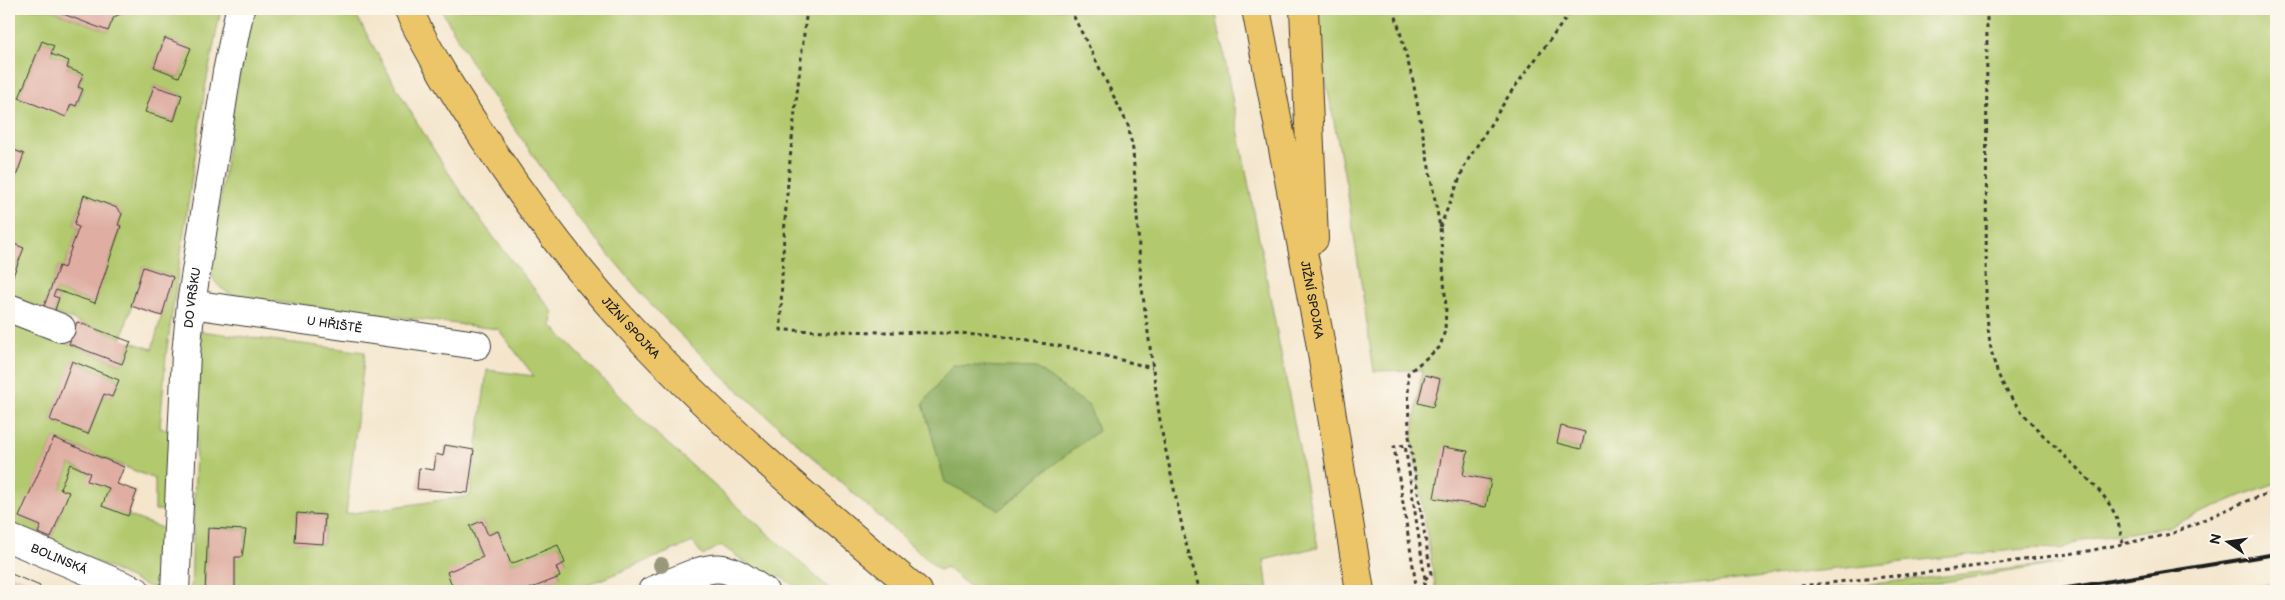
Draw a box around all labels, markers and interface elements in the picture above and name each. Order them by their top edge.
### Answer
street label: JIŽNÍ SPOJKA [1297,260,1327,341]
street label: DO VRŠKU [182,266,205,329]
street label: JIŽNÍ SPOJKA [598,294,663,363]
street label: U HŘIŠTĚ [306,314,363,336]
north arrow [2202,518,2252,568]
text: N [2206,532,2225,546]
street label: BOLINSKÁ [28,541,90,578]

